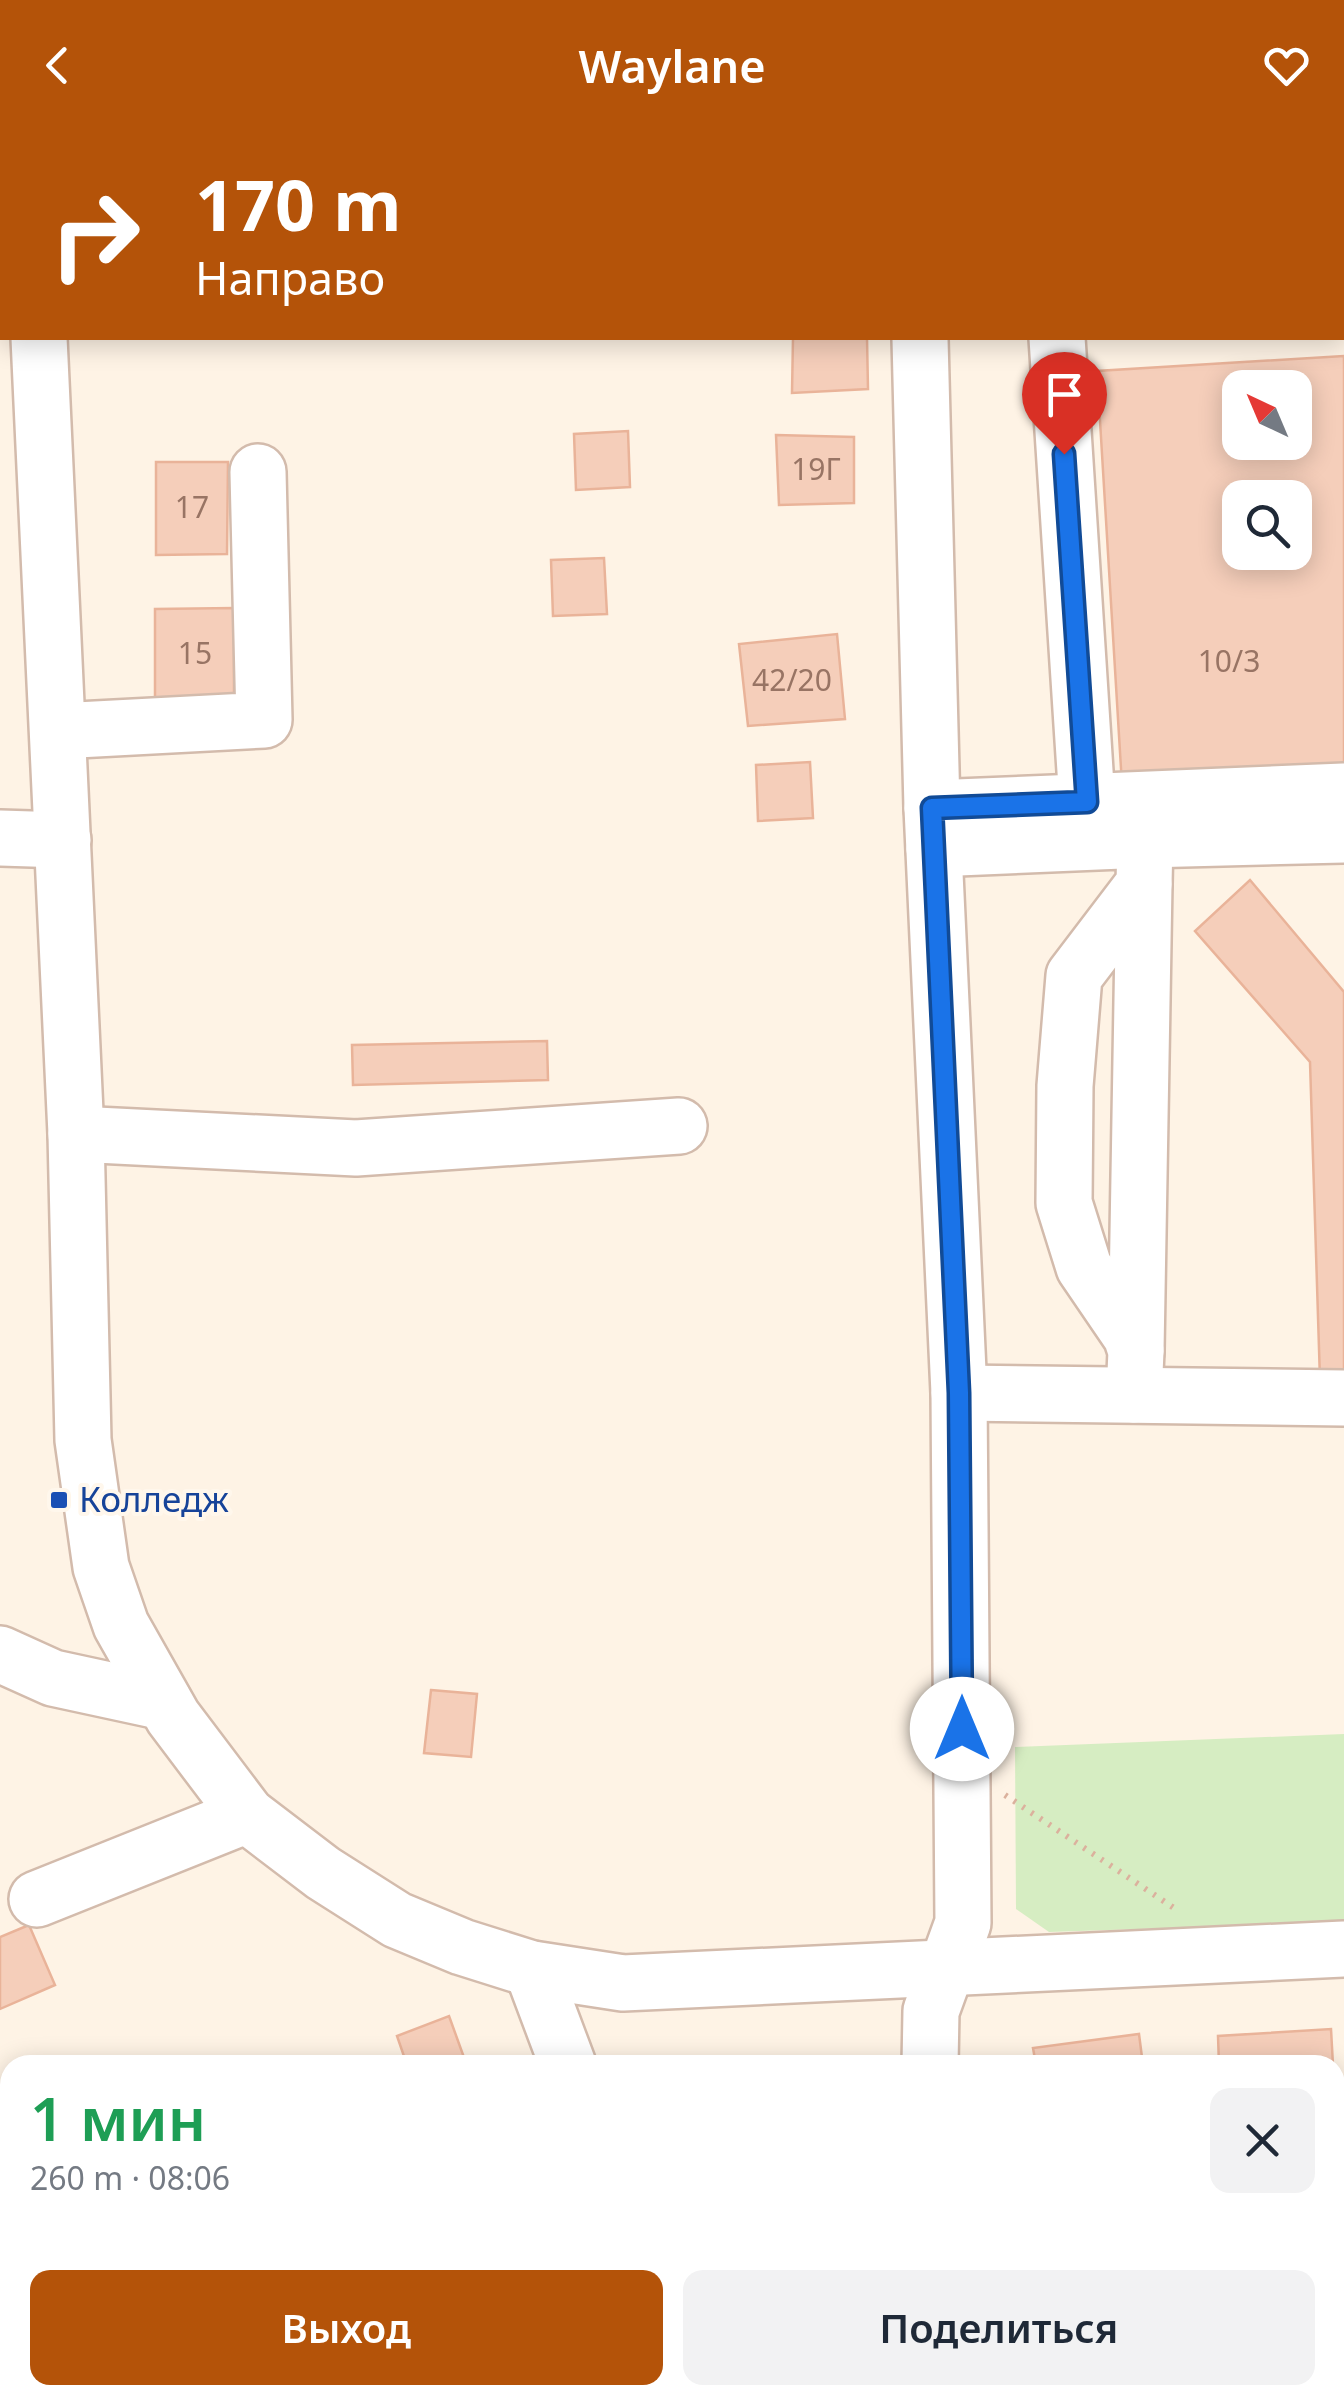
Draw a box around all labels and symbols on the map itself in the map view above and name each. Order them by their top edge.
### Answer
pin [1022,352,1107,455]
north arrow [1222,370,1312,460]
house number: 19Г [791,448,841,489]
house number: 17 [175,486,209,527]
house number: 15 [178,632,212,673]
house number: 10/3 [1198,640,1260,681]
house number: 42/20 [752,659,832,700]
place label: Колледж [79,1475,229,1522]
marker: Колледж [48,1489,70,1511]
position arrow [910,1677,1014,1781]

